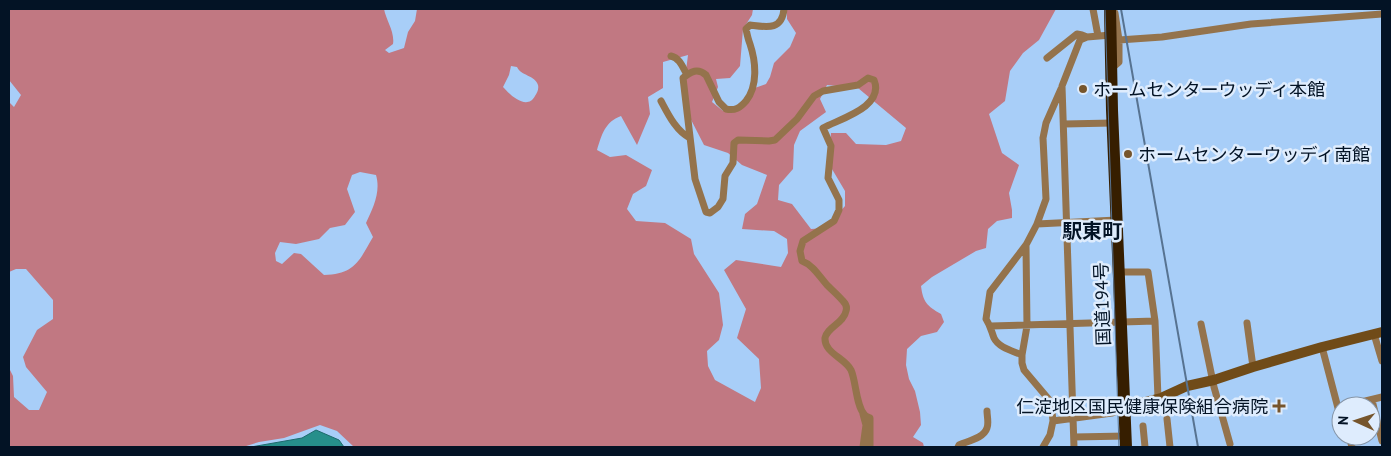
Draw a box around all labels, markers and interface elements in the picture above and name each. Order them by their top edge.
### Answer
place label: ホームセンターウッディ本館 [1093,78,1325,101]
marker: ホームセンターウッディ本館 [1077,83,1089,95]
place label: ホームセンターウッディ南館 [1138,143,1370,166]
marker: ホームセンターウッディ南館 [1122,148,1134,160]
district label: 駅東町 [1062,218,1122,244]
street label: 国道194号 [1089,262,1115,346]
place label: 仁淀地区国民健康保険組合病院 [1016,395,1268,418]
north arrow [1331,396,1381,446]
marker: 仁淀地区国民健康保険組合病院 [1272,399,1286,413]
text: N [1334,415,1352,425]

